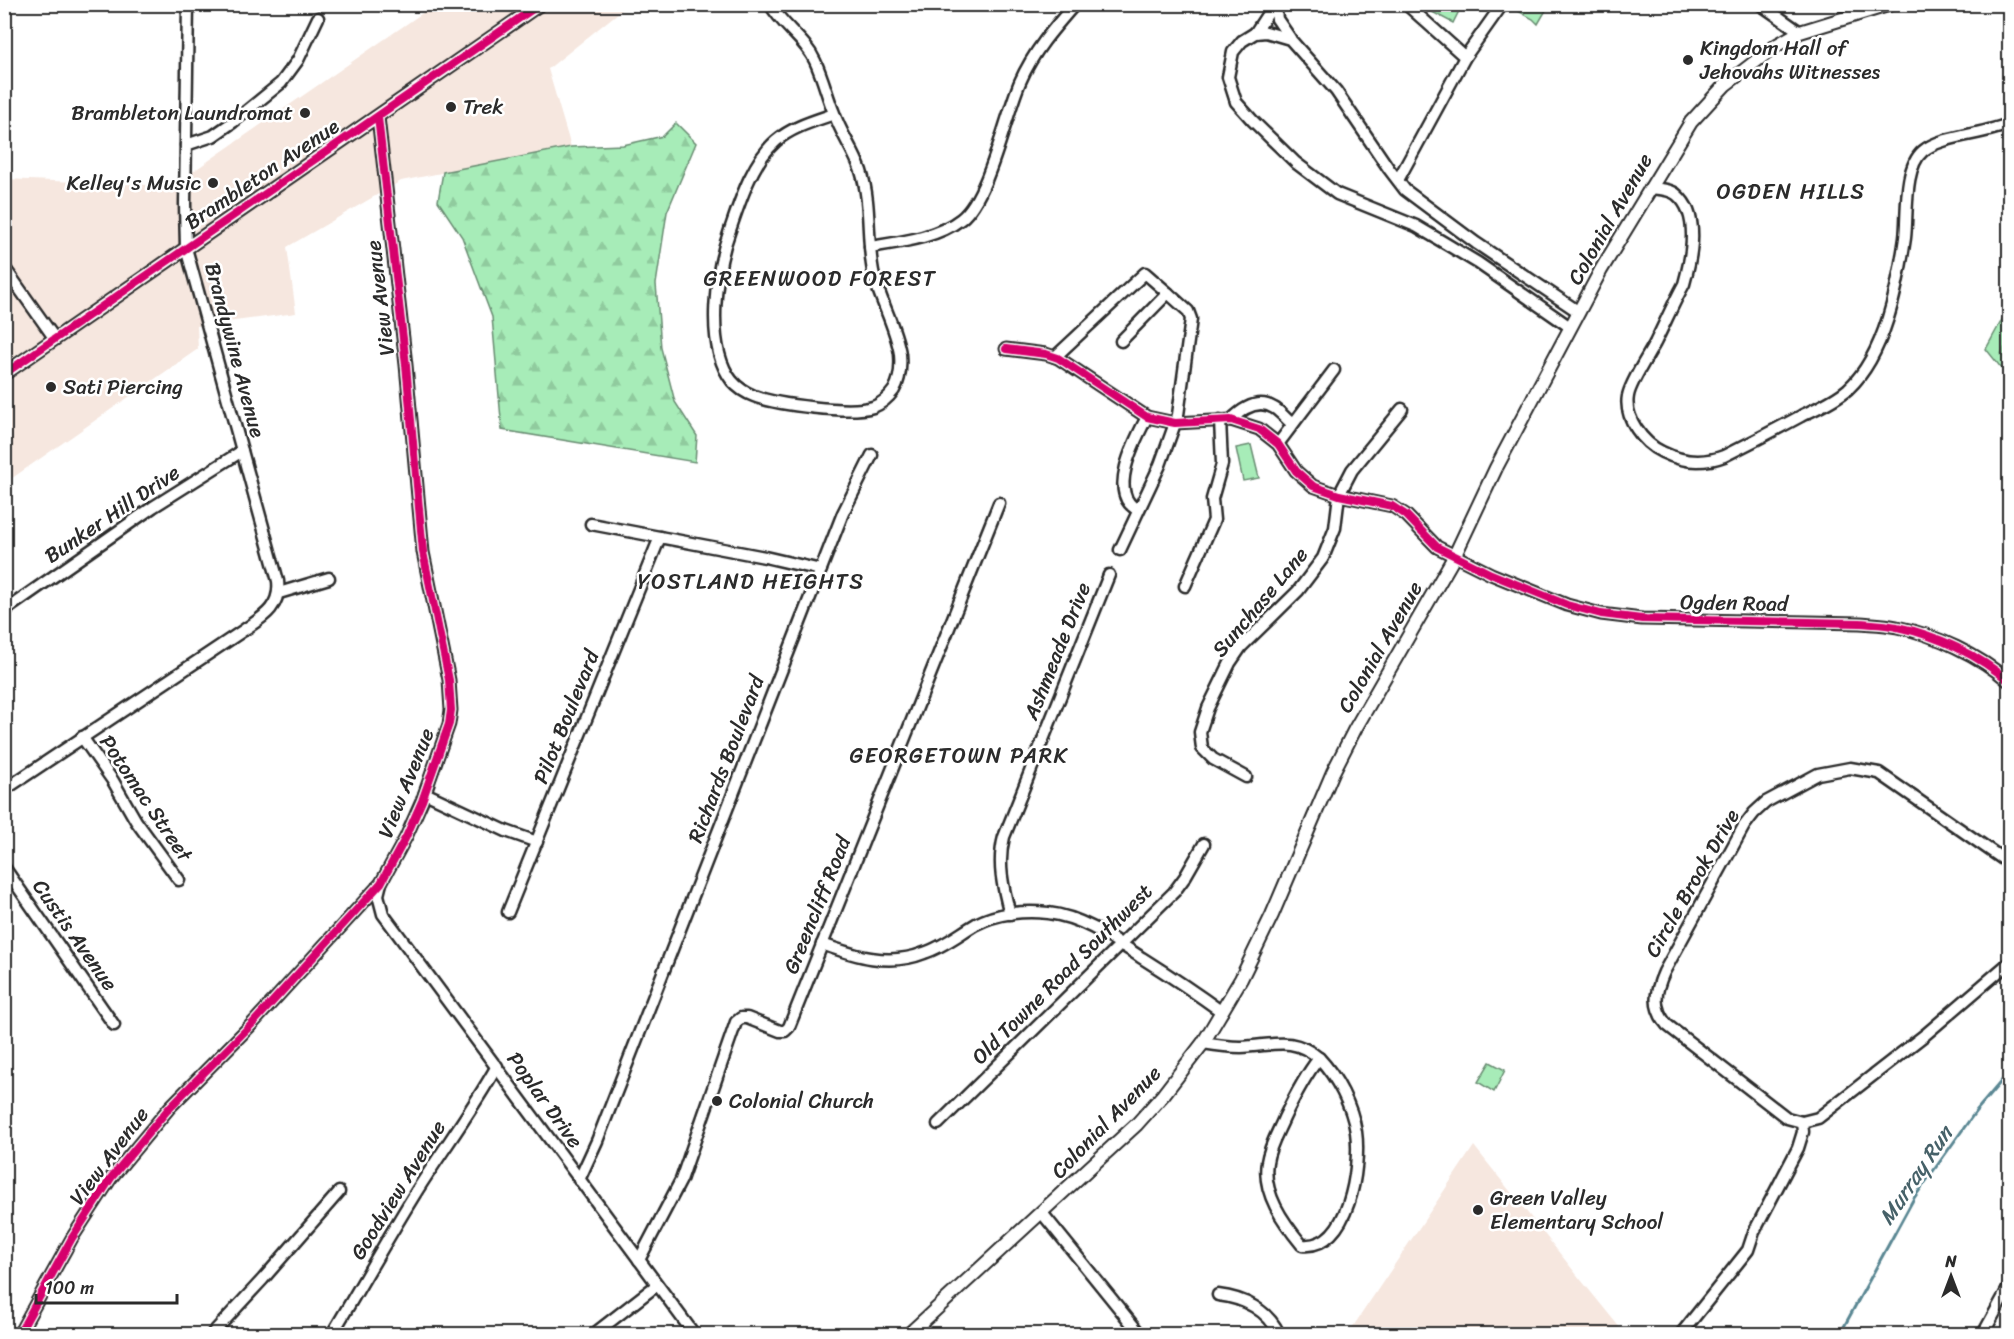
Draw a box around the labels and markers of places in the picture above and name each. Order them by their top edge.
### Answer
place label: Kingdom Hall of Jehovahs Witnesses [1699,29,1881,91]
marker: Kingdom Hall of Jehovahs Witnesses [1681,53,1695,67]
place label: Trek [463,88,503,126]
place label: Brambleton Laundromat [71,94,293,132]
marker: Trek [444,100,458,114]
marker: Brambleton Laundromat [298,106,312,120]
place label: Kelley's Music [67,164,202,202]
marker: Kelley's Music [206,176,220,190]
place label: Sati Piercing [63,368,183,406]
marker: Sati Piercing [44,380,58,394]
place label: Colonial Church [729,1082,874,1120]
marker: Colonial Church [710,1094,724,1108]
place label: Green Valley Elementary School [1490,1179,1664,1241]
marker: Green Valley Elementary School [1471,1203,1485,1217]

